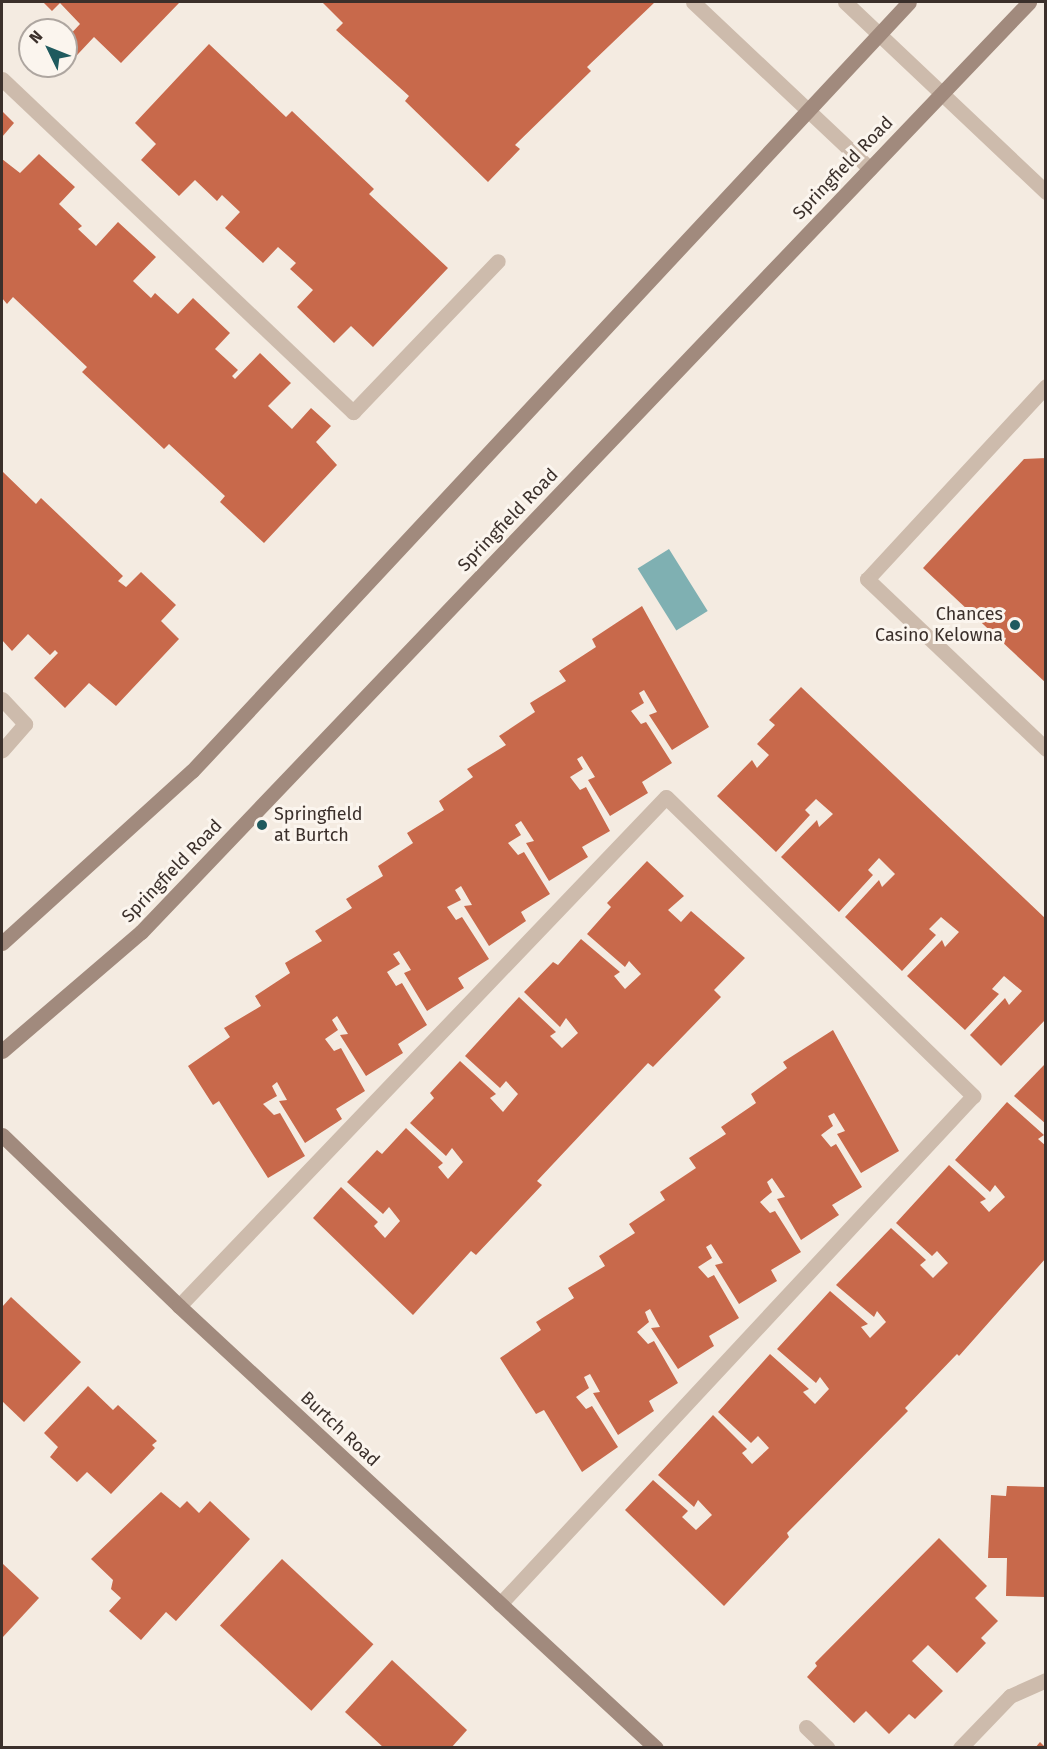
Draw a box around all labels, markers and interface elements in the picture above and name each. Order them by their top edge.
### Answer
north arrow [18,18,78,78]
text: N [25,26,46,47]
street label: Springfield Road [788,112,898,224]
street label: Springfield Road [453,464,563,576]
place label: Chances Casino Kelowna [875,604,1003,646]
marker: Chances Casino Kelowna [1008,618,1022,632]
place label: Springfield at Burtch [274,804,363,846]
street label: Springfield Road [117,815,227,927]
marker: Springfield at Burtch [255,818,269,832]
street label: Burtch Road [296,1387,384,1471]

